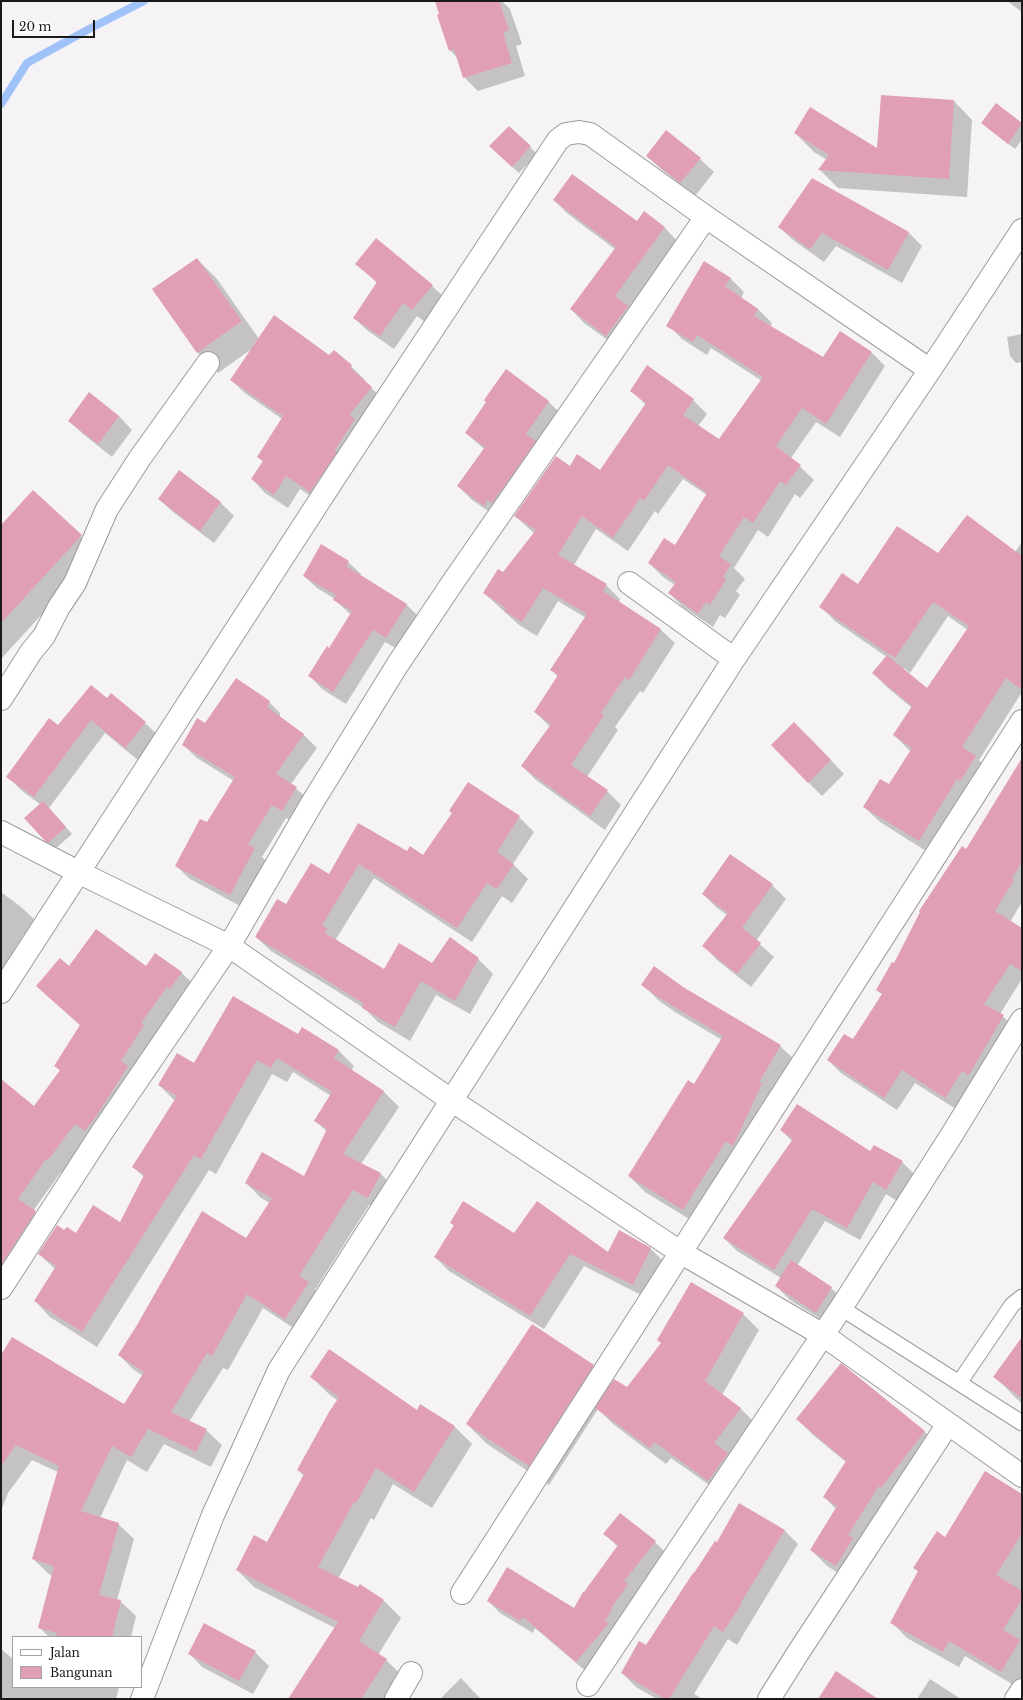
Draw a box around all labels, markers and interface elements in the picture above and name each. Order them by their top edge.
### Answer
scale bar [14,12,97,38]
text: 20 m [19,19,51,34]
legend [12,1636,142,1688]
text: Jalan [50,1645,80,1660]
text: Bangunan [50,1665,113,1680]

